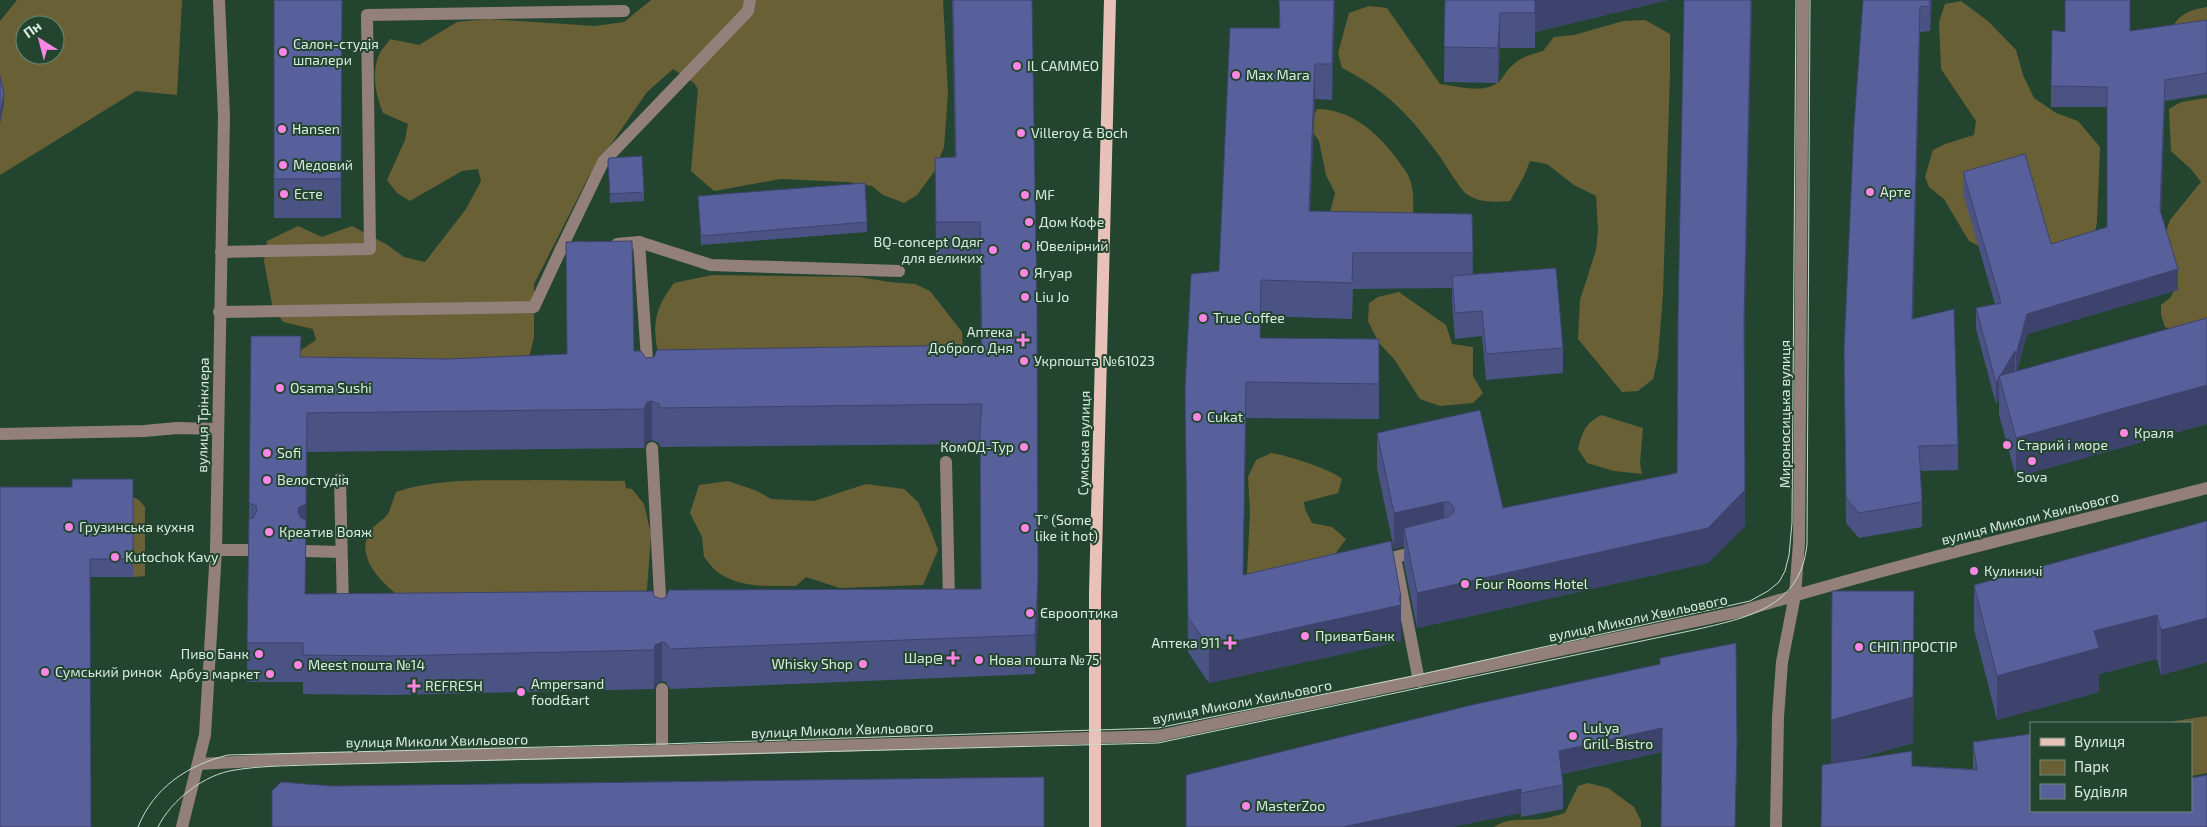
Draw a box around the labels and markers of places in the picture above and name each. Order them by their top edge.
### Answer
place label: Салон-студія шпалери [293,35,379,68]
marker: Салон-студія шпалери [277,46,289,58]
place label: IL CAMMEO [1027,57,1099,74]
marker: IL CAMMEO [1011,60,1023,72]
place label: Max Mara [1246,66,1310,83]
marker: Max Mara [1230,69,1242,81]
place label: Hansen [292,120,340,137]
marker: Hansen [276,123,288,135]
place label: Villeroy & Boch [1031,124,1128,141]
marker: Villeroy & Boch [1015,127,1027,139]
place label: Медовий [293,156,353,173]
marker: Медовий [277,159,289,171]
place label: Арте [1880,183,1911,200]
place label: Есте [294,185,323,202]
place label: MF [1035,186,1055,203]
marker: Арте [1864,186,1876,198]
marker: Есте [278,188,290,200]
marker: MF [1019,189,1031,201]
place label: Дом Кофе [1039,213,1104,230]
marker: Дом Кофе [1023,216,1035,228]
place label: BQ-concept Одяг для великих [874,233,984,266]
place label: Ювелірний [1036,237,1108,254]
marker: Ювелірний [1020,240,1032,252]
marker: BQ-concept Одяг для великих [987,244,999,256]
place label: Ягуар [1034,264,1072,281]
marker: Ягуар [1018,267,1030,279]
place label: Liu Jo [1035,288,1069,305]
marker: Liu Jo [1019,291,1031,303]
place label: True Coffee [1213,309,1285,326]
marker: True Coffee [1197,312,1209,324]
place label: Аптека Доброго Дня [928,323,1013,356]
marker: Аптека Доброго Дня [1017,334,1029,346]
place label: Укрпошта №61023 [1034,352,1155,369]
marker: Укрпошта №61023 [1018,355,1030,367]
place label: Osama Sushi [290,379,372,396]
marker: Osama Sushi [274,382,286,394]
place label: Cukat [1207,408,1243,425]
marker: Cukat [1191,411,1203,423]
place label: Краля [2134,424,2174,441]
marker: Краля [2118,427,2130,439]
place label: Старий і море [2017,436,2108,453]
place label: КомОД-Тур [940,438,1014,455]
marker: Старий і море [2001,439,2013,451]
marker: КомОД-Тур [1018,441,1030,453]
place label: Sofi [277,444,301,461]
marker: Sofi [261,447,273,459]
marker: Sova [2026,455,2038,467]
place label: Sova [2017,468,2047,485]
place label: Велостудія [277,471,349,488]
marker: Велостудія [261,474,273,486]
place label: T° (Some like it hot) [1035,511,1098,544]
place label: Грузинська кухня [79,518,194,535]
marker: Грузинська кухня [63,521,75,533]
marker: T° (Some like it hot) [1019,522,1031,534]
place label: Креатив Вояж [279,523,372,540]
marker: Креатив Вояж [263,526,275,538]
place label: Kutochok Kavy [125,548,219,565]
marker: Kutochok Kavy [109,551,121,563]
place label: Кулиничі [1984,562,2043,579]
marker: Кулиничі [1968,565,1980,577]
place label: Four Rooms Hotel [1475,575,1589,592]
marker: Four Rooms Hotel [1459,578,1471,590]
place label: Єврооптика [1040,604,1118,621]
marker: Єврооптика [1024,607,1036,619]
place label: ПриватБанк [1315,627,1395,644]
marker: ПриватБанк [1299,630,1311,642]
place label: Аптека 911 [1151,634,1220,651]
marker: Аптека 911 [1224,637,1236,649]
place label: СНІП ПРОСТІР [1869,638,1958,655]
marker: СНІП ПРОСТІР [1853,641,1865,653]
place label: Пиво Банк [181,645,249,662]
marker: Пиво Банк [253,648,265,660]
place label: Шар@ [904,649,943,666]
place label: Нова пошта №75 [989,651,1100,668]
marker: Шар@ [947,652,959,664]
marker: Нова пошта №75 [973,654,985,666]
place label: Whisky Shop [772,655,853,672]
place label: Meest пошта №14 [308,656,425,673]
marker: Whisky Shop [857,658,869,670]
marker: Meest пошта №14 [292,659,304,671]
place label: Сумський ринок [55,663,162,680]
place label: Арбуз маркет [170,665,260,682]
marker: Сумський ринок [39,666,51,678]
marker: Арбуз маркет [264,668,276,680]
place label: Ampersand food&art [531,675,604,708]
place label: REFRESH [425,677,483,694]
marker: REFRESH [407,679,421,693]
marker: Ampersand food&art [515,686,527,698]
place label: LuLya Grill-Bistro [1583,719,1653,752]
marker: LuLya Grill-Bistro [1567,730,1579,742]
place label: MasterZoo [1256,797,1325,814]
marker: MasterZoo [1240,800,1252,812]

